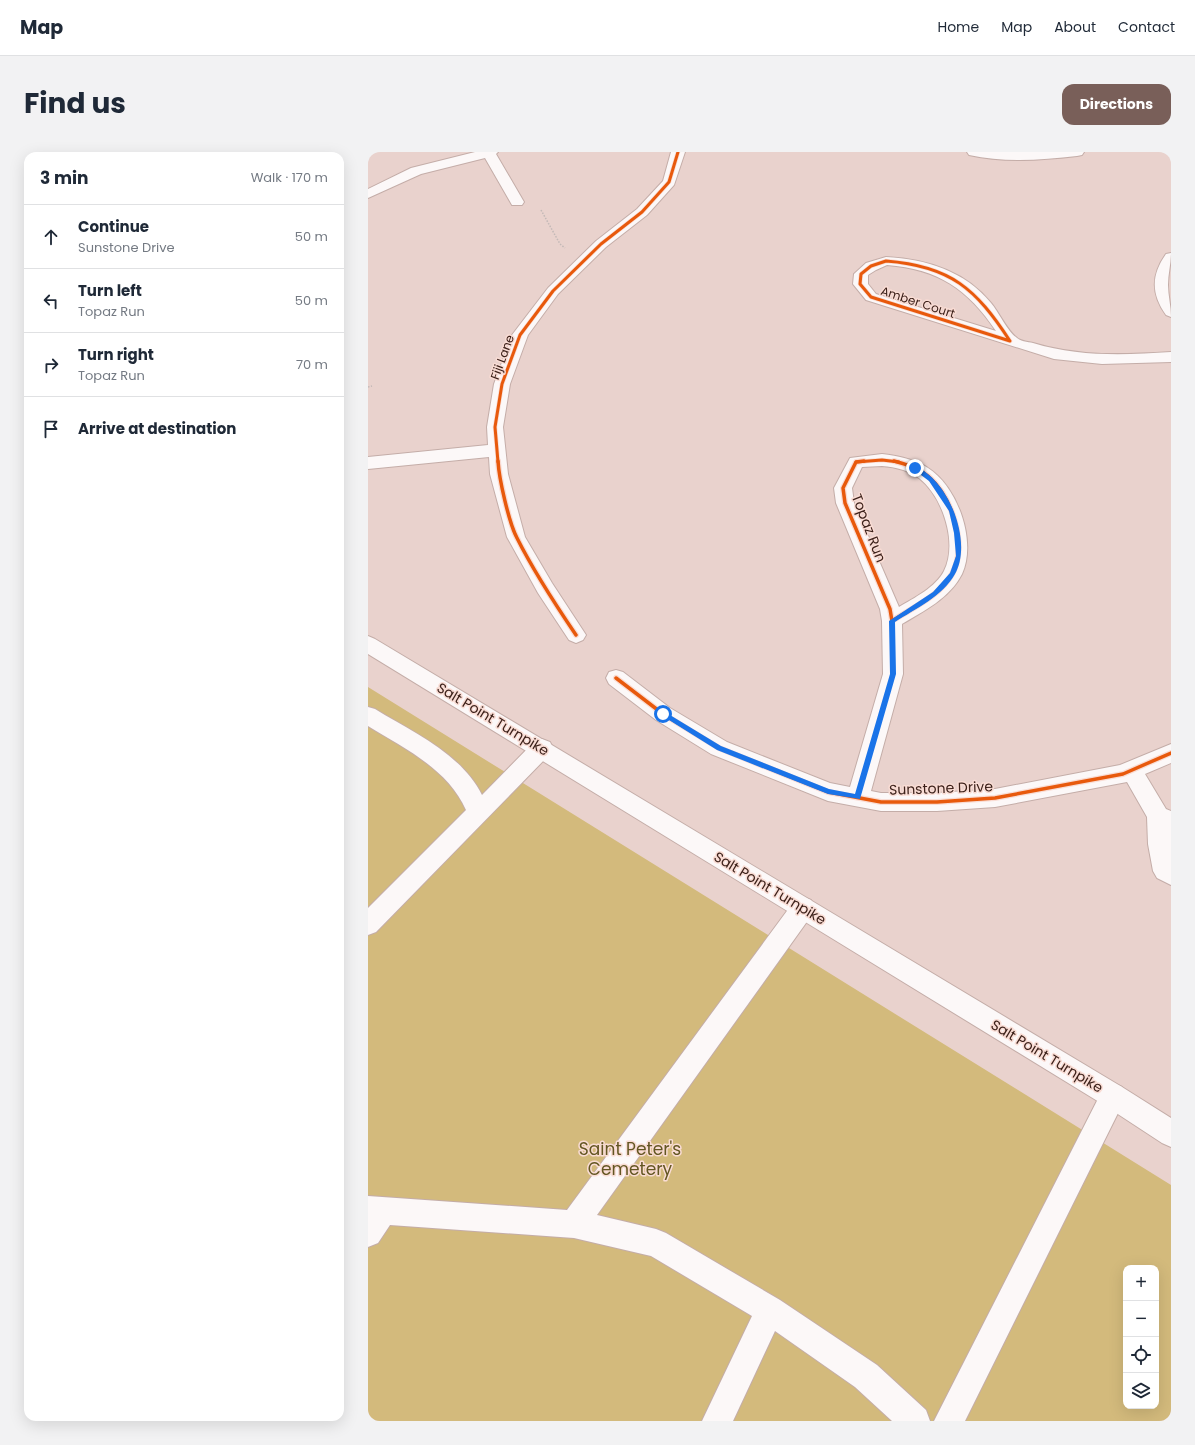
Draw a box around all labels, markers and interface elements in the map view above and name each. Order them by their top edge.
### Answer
text: Map [20,14,63,41]
text: Home [937,17,979,37]
text: Map [1001,17,1032,37]
text: About [1054,17,1096,37]
text: Contact [1118,17,1175,37]
text: Find us [24,84,126,123]
button: Directions [1062,84,1171,125]
text: 3 min [40,166,88,190]
text: Walk · 170 m [251,168,328,187]
text: Continue [78,216,149,237]
icon: ahead [40,226,62,248]
text: 50 m [295,227,328,246]
text: Sunstone Drive [78,238,175,257]
text: Turn left [78,280,142,301]
street label: Amber Court [879,282,957,322]
icon: left [40,290,62,312]
text: 50 m [295,291,328,310]
text: Topaz Run [78,302,145,321]
street label: Fiji Lane [486,332,518,382]
text: Turn right [78,344,154,365]
icon: right [40,354,62,376]
text: 70 m [296,355,328,374]
text: Topaz Run [78,366,145,385]
icon: arrive [40,418,62,440]
text: Arrive at destination [78,418,236,439]
route end [906,459,924,477]
street label: Topaz Run [847,491,891,565]
street label: Salt Point Turnpike [433,678,553,761]
route start [654,705,672,723]
street label: Sunstone Drive [889,776,994,800]
street label: Salt Point Turnpike [710,847,830,930]
street label: Salt Point Turnpike [987,1015,1107,1098]
park label: Saint Peter's Cemetery [579,1137,681,1181]
map controls [1123,1265,1159,1409]
button: + [1123,1265,1159,1301]
button: − [1123,1301,1159,1337]
button: locate [1123,1337,1159,1373]
button: layers [1123,1373,1159,1409]

